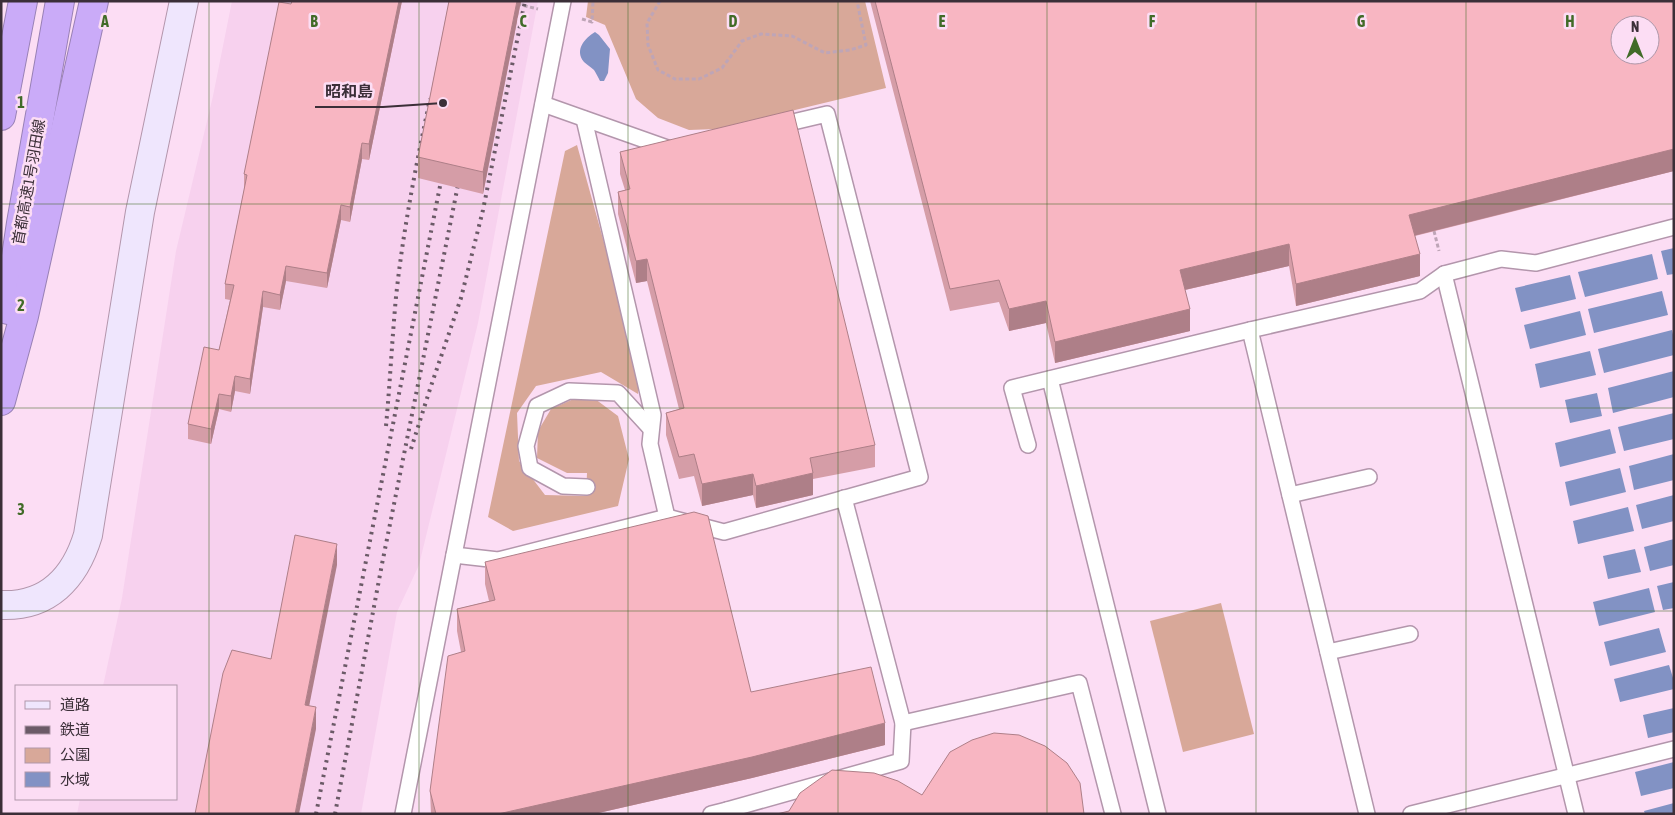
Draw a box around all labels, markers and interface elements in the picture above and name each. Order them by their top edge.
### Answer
text: A [100,12,109,30]
text: B [310,12,318,30]
text: C [519,12,527,30]
text: D [729,12,738,30]
text: E [939,12,946,30]
text: F [1149,12,1156,30]
text: G [1357,12,1366,30]
text: H [1565,12,1575,30]
north arrow [1610,15,1660,65]
text: N [1631,19,1639,35]
callout: 昭和島 [315,76,383,107]
text: 昭和島 [325,82,373,100]
text: 1 [17,93,25,111]
street label: 首都高速1号羽田線 [9,118,48,246]
text: 2 [17,296,25,314]
text: 3 [17,500,25,518]
legend [15,685,178,800]
text: 道路 [60,696,90,713]
text: 鉄道 [60,721,90,738]
text: 公園 [60,746,90,763]
text: 水域 [60,771,90,788]

